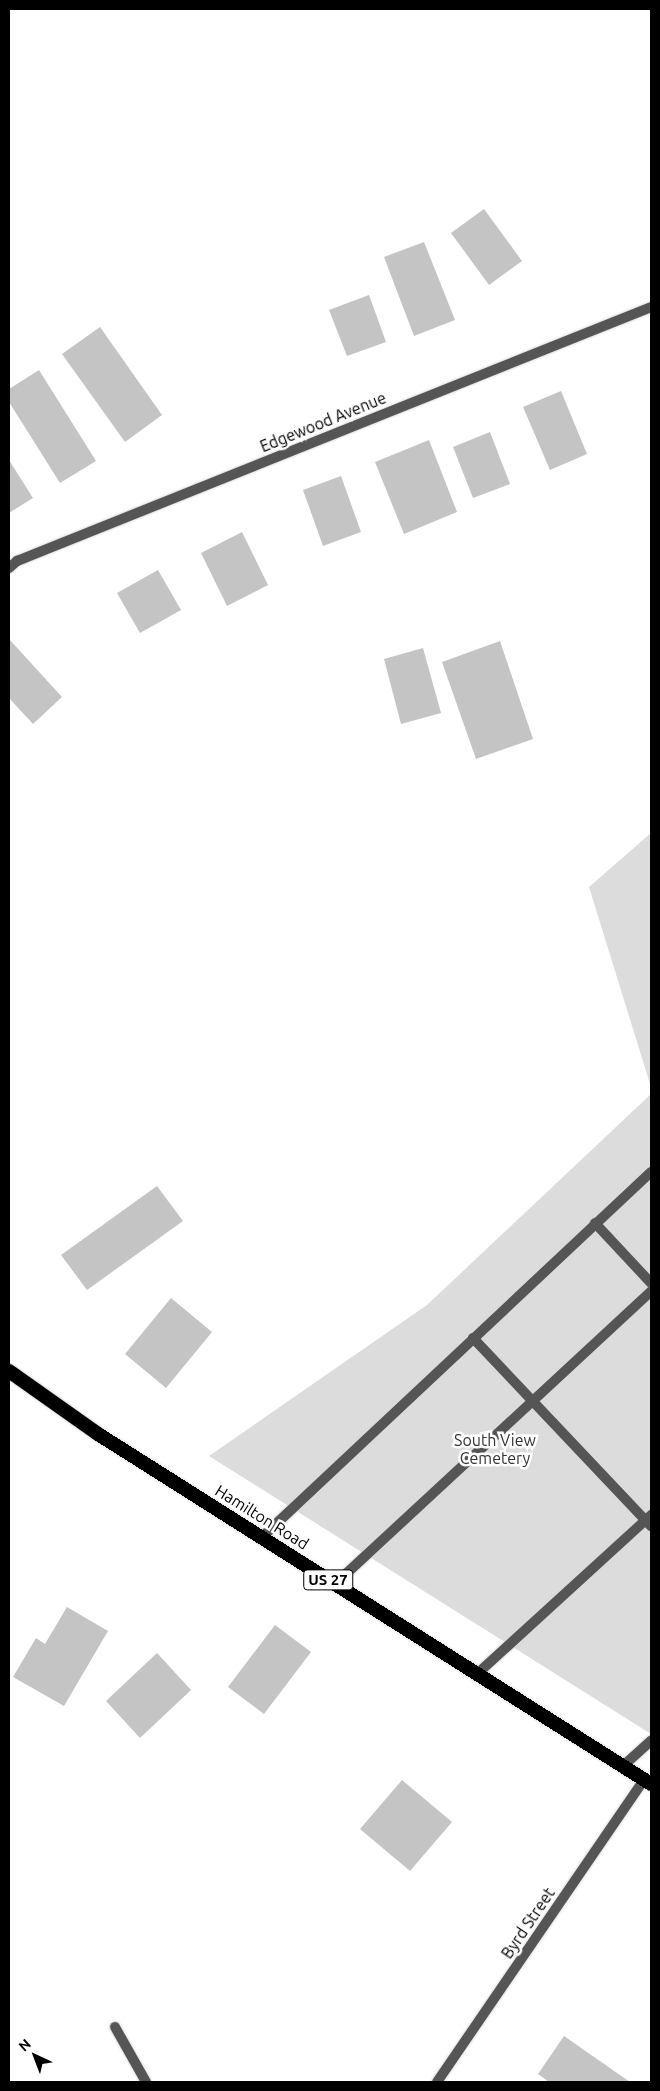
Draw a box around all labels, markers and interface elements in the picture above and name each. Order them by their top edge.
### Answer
street label: Edgewood Avenue [257,388,389,456]
park label: South View Cemetery [454,1430,536,1468]
street label: Hamilton Road [212,1481,312,1553]
road number: US 27 [303,1568,353,1592]
street label: Byrd Street [497,1884,559,1962]
north arrow [10,2031,60,2081]
text: N [15,2036,34,2054]

